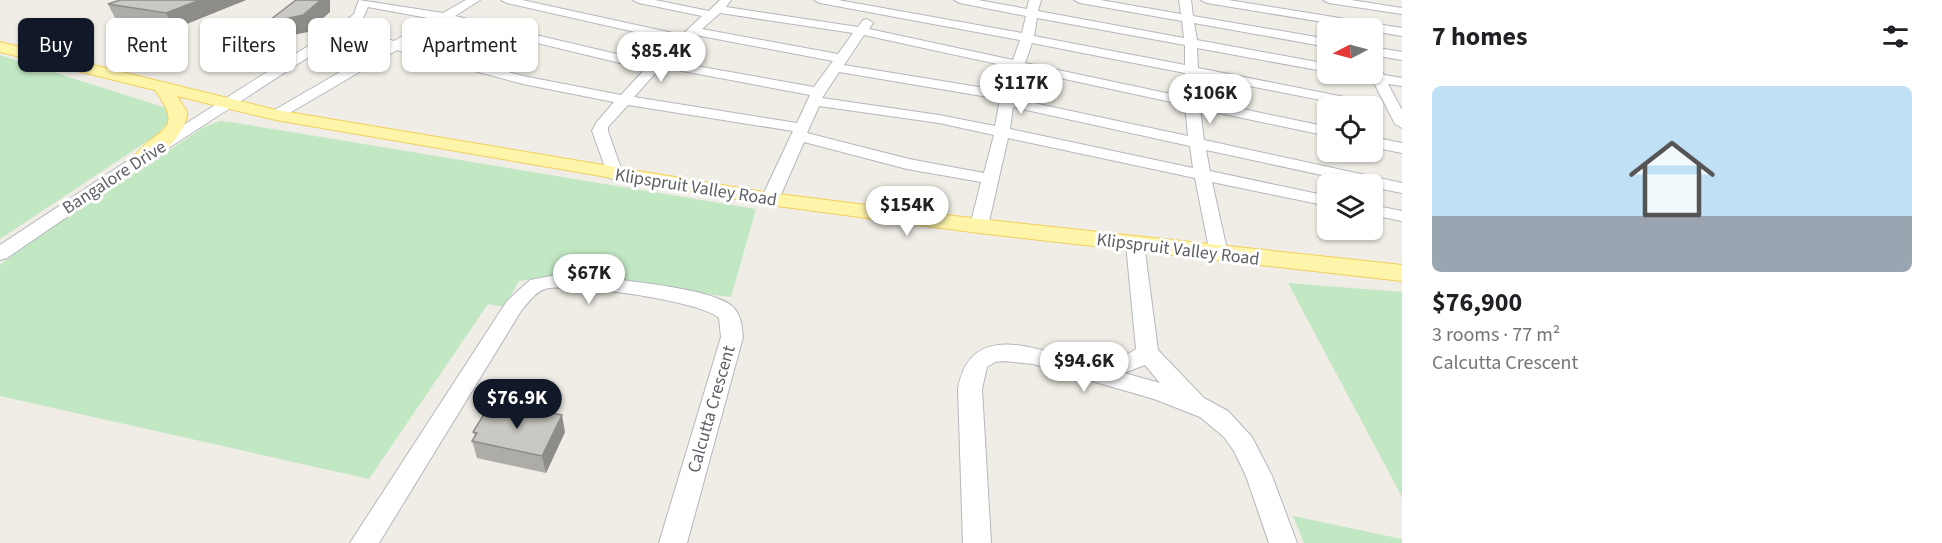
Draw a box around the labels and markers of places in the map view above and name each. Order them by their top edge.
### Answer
pin: $85.4K [612,32,710,83]
pin: $117K [979,64,1063,115]
pin: $106K [1168,74,1252,125]
pin: $154K [865,186,949,237]
pin: $67K [553,254,625,305]
pin: $94.6K [1035,342,1133,393]
pin: $76.9K [468,379,566,430]

